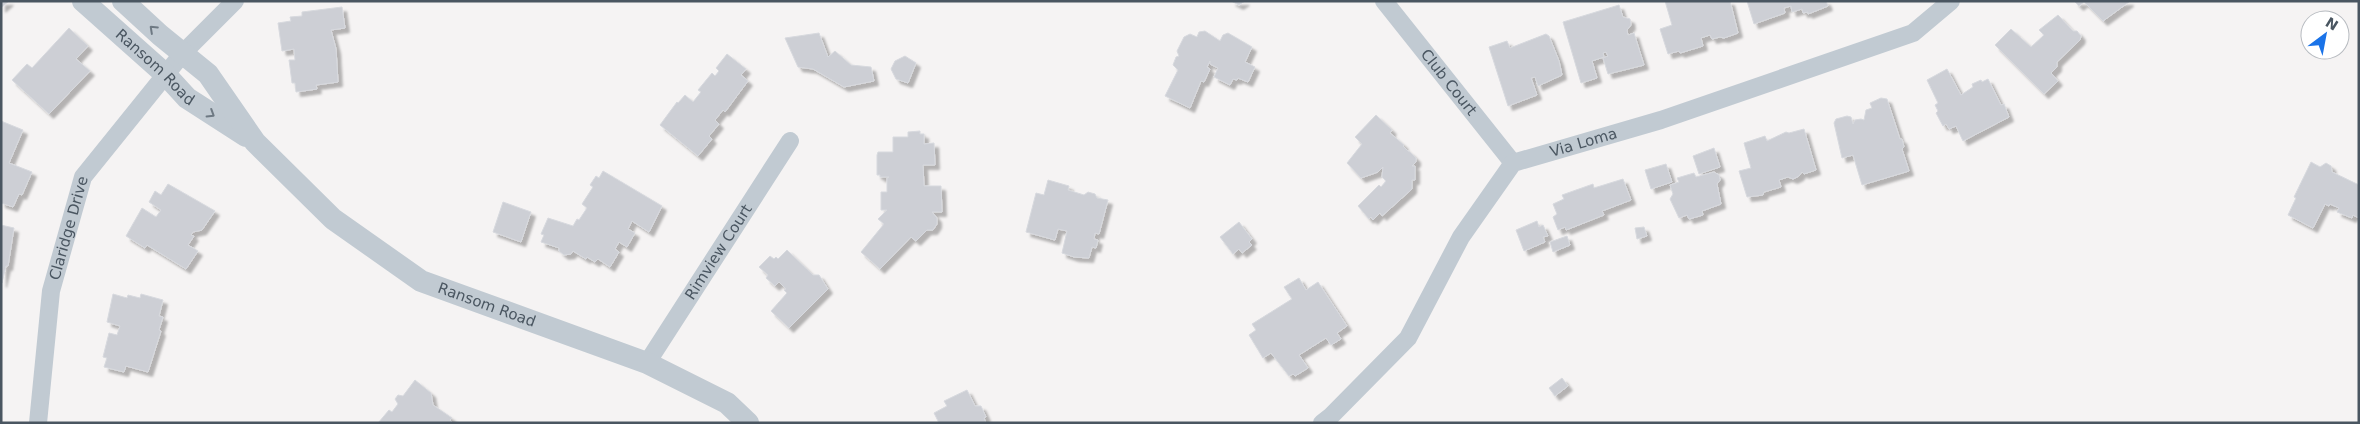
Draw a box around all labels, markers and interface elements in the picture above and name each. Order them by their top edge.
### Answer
north arrow [2300,10,2350,60]
text: N [2323,14,2341,34]
street label: Ransom Road [112,25,198,109]
one-way arrow [150,26,159,35]
street label: Club Court [1417,46,1481,119]
one-way arrow [206,108,215,117]
street label: Via Loma [1548,124,1619,161]
street label: Claridge Drive [45,174,92,282]
street label: Rimview Court [681,201,756,303]
street label: Ransom Road [435,279,538,331]

